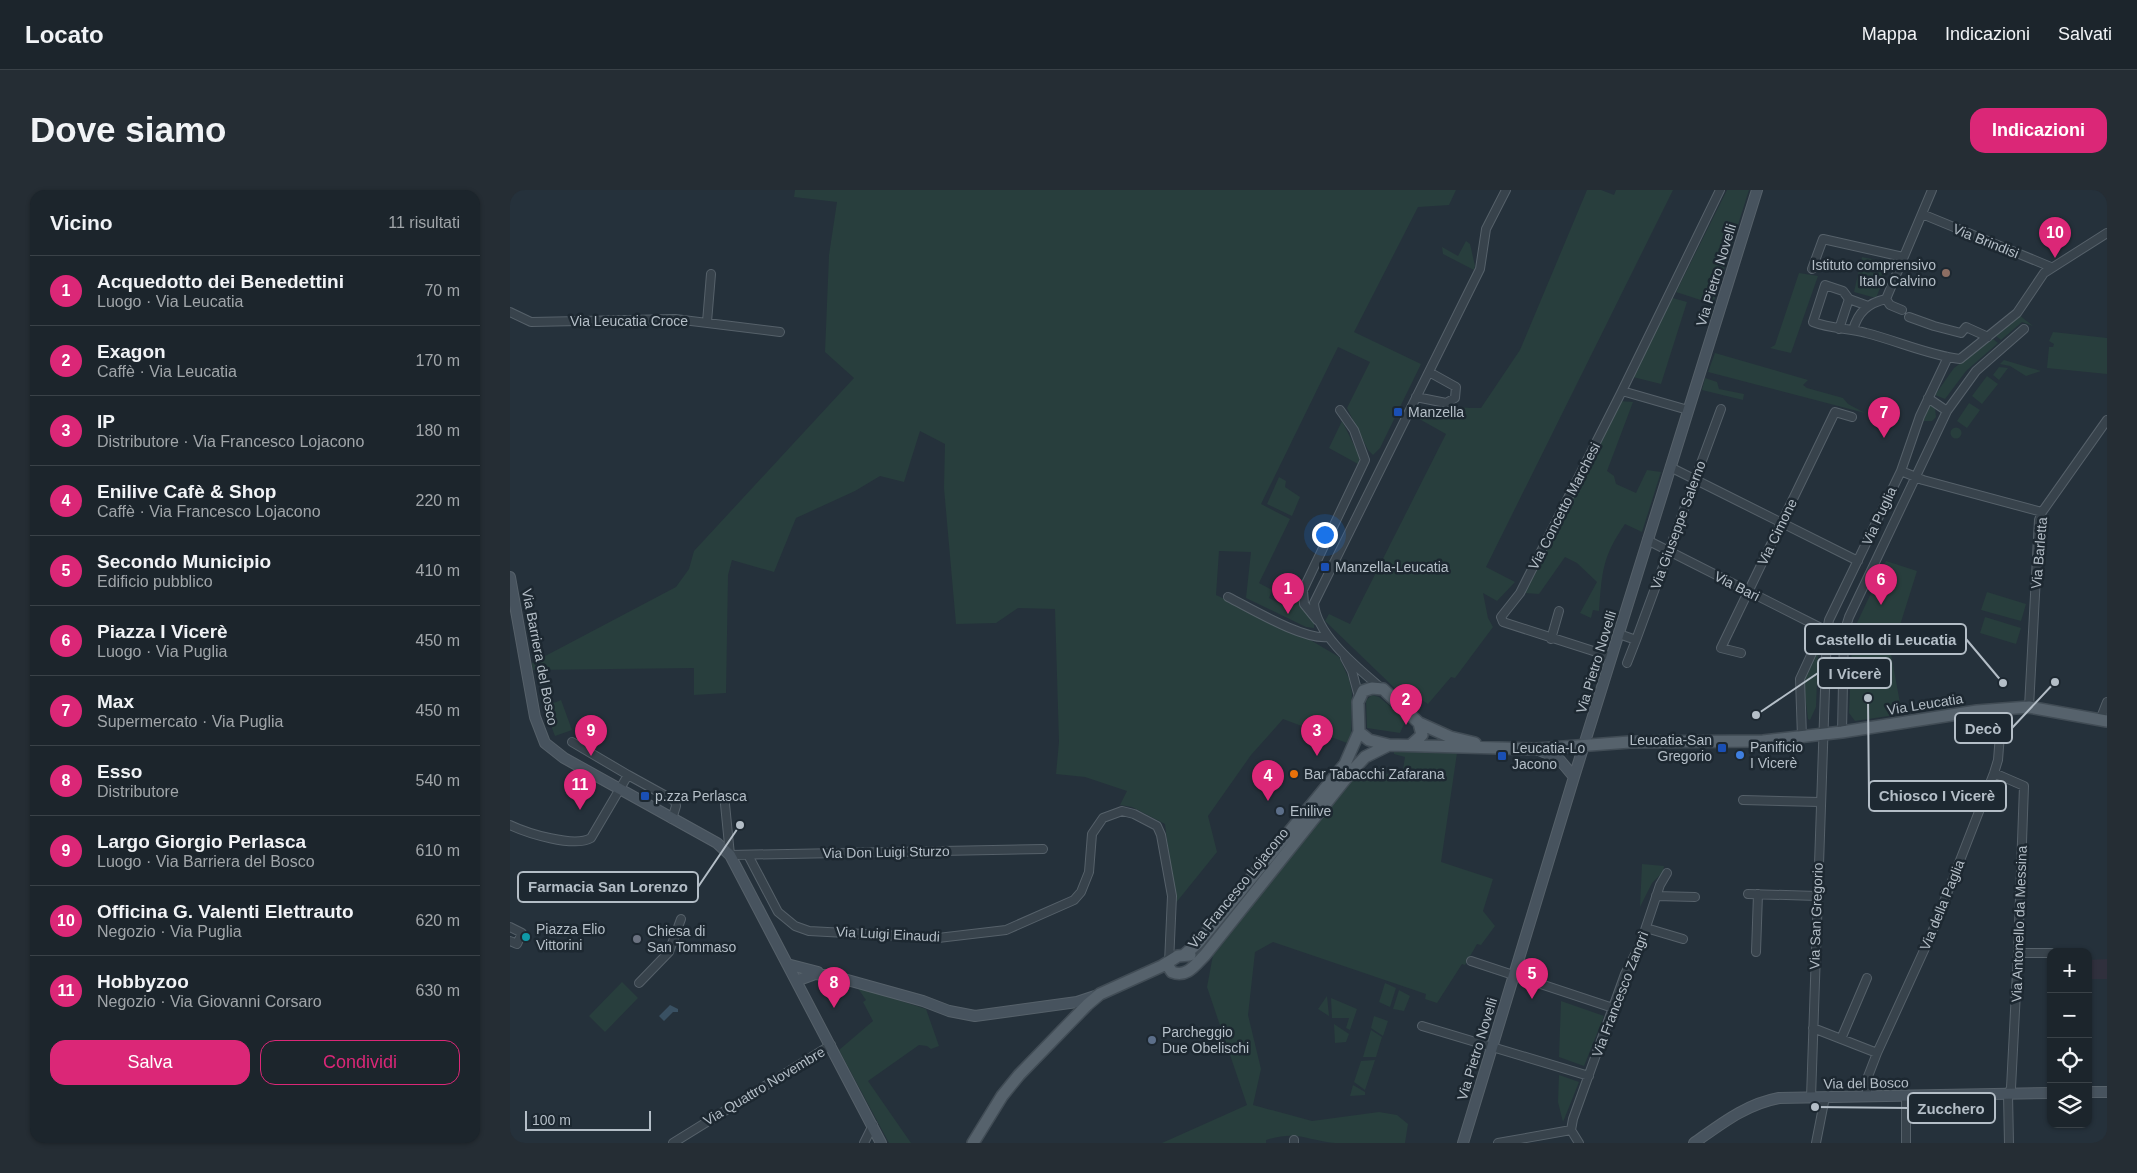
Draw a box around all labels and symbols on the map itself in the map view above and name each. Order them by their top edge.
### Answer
pin: 10 [2039,217,2071,258]
street label: Via Brindisi [1951,221,2021,261]
street label: Via Pietro Novelli [1693,222,1739,328]
place label: Istituto comprensivo Italo Calvino [1812,257,1936,289]
marker: Istituto comprensivo Italo Calvino [1940,267,1952,279]
street label: Via Leucatia Croce [570,313,688,329]
pin: 7 [1868,397,1900,438]
place label: Manzella [1408,404,1464,420]
marker: Manzella [1392,406,1404,418]
street label: Via Concetto Marchesi [1525,440,1603,572]
street label: Via Giuseppe Salerno [1647,458,1709,592]
street label: Via Puglia [1858,484,1900,548]
street label: Via Cimone [1754,496,1800,568]
street label: Via Barletta [2028,516,2050,590]
your location [1312,522,1338,548]
place label: Manzella-Leucatia [1335,559,1449,575]
marker: Manzella-Leucatia [1319,561,1331,573]
pin: 6 [1865,564,1897,605]
street label: Via Bari [1712,568,1762,604]
pin: 1 [1272,573,1304,614]
street label: Via Barriera del Bosco [519,587,561,727]
street label: Via Pietro Novelli [1573,609,1619,715]
callout: Castello di Leucatia [1805,624,1966,654]
text: Castello di Leucatia [1816,631,1957,648]
callout: I Vicerè [1818,658,1891,688]
text: I Vicerè [1828,665,1882,682]
pin: 2 [1390,684,1422,725]
street label: Via Leucatia [1886,690,1964,718]
callout: Decò [1955,713,2012,743]
pin: 9 [575,715,607,756]
pin: 3 [1301,715,1333,756]
text: Decò [1965,720,2001,737]
place label: Leucatia-San Gregorio [1629,732,1712,764]
place label: Panificio I Vicerè [1750,739,1803,771]
place label: Leucatia-Lo Jacono [1512,740,1585,772]
marker: Leucatia-San Gregorio [1716,742,1728,754]
marker: Panificio I Vicerè [1734,749,1746,761]
marker: Leucatia-Lo Jacono [1496,750,1508,762]
pin: 4 [1252,760,1284,801]
place label: Bar Tabacchi Zafarana [1304,766,1445,782]
marker: Bar Tabacchi Zafarana [1288,768,1300,780]
pin: 11 [564,769,596,810]
callout: Chiosco I Vicerè [1869,781,2006,811]
text: Chiosco I Vicerè [1879,787,1995,804]
place label: p.zza Perlasca [655,788,747,804]
marker: p.zza Perlasca [639,790,651,802]
place label: Enilive [1290,803,1331,819]
marker: Enilive [1274,805,1286,817]
street label: Via Francesco Lojacono [1185,825,1292,951]
street label: Via Don Luigi Sturzo [822,843,950,861]
street label: Via Antonello da Messina [2008,845,2030,1003]
street label: Via della Paglia [1917,857,1968,953]
street label: Via San Gregorio [1806,862,1826,970]
callout: Farmacia San Lorenzo [518,872,698,902]
text: Farmacia San Lorenzo [528,878,688,895]
place label: Piazza Elio Vittorini [536,921,605,953]
place label: Chiesa di San Tommaso [647,923,736,955]
street label: Via Luigi Einaudi [836,923,940,945]
street label: Via Francesco Zangrì [1589,929,1651,1059]
marker: Piazza Elio Vittorini [520,931,532,943]
marker: Chiesa di San Tommaso [631,933,643,945]
pin: 5 [1516,958,1548,999]
pin: 8 [818,967,850,1008]
street label: Via Pietro Novelli [1454,996,1500,1102]
place label: Parcheggio Due Obelischi [1162,1024,1249,1056]
marker: Parcheggio Due Obelischi [1146,1034,1158,1046]
street label: Via Quattro Novembre [700,1043,828,1129]
street label: Via del Bosco [1823,1074,1909,1092]
callout: Zucchero [1908,1093,1995,1123]
text: Zucchero [1917,1100,1985,1117]
scale bar [525,1108,651,1131]

